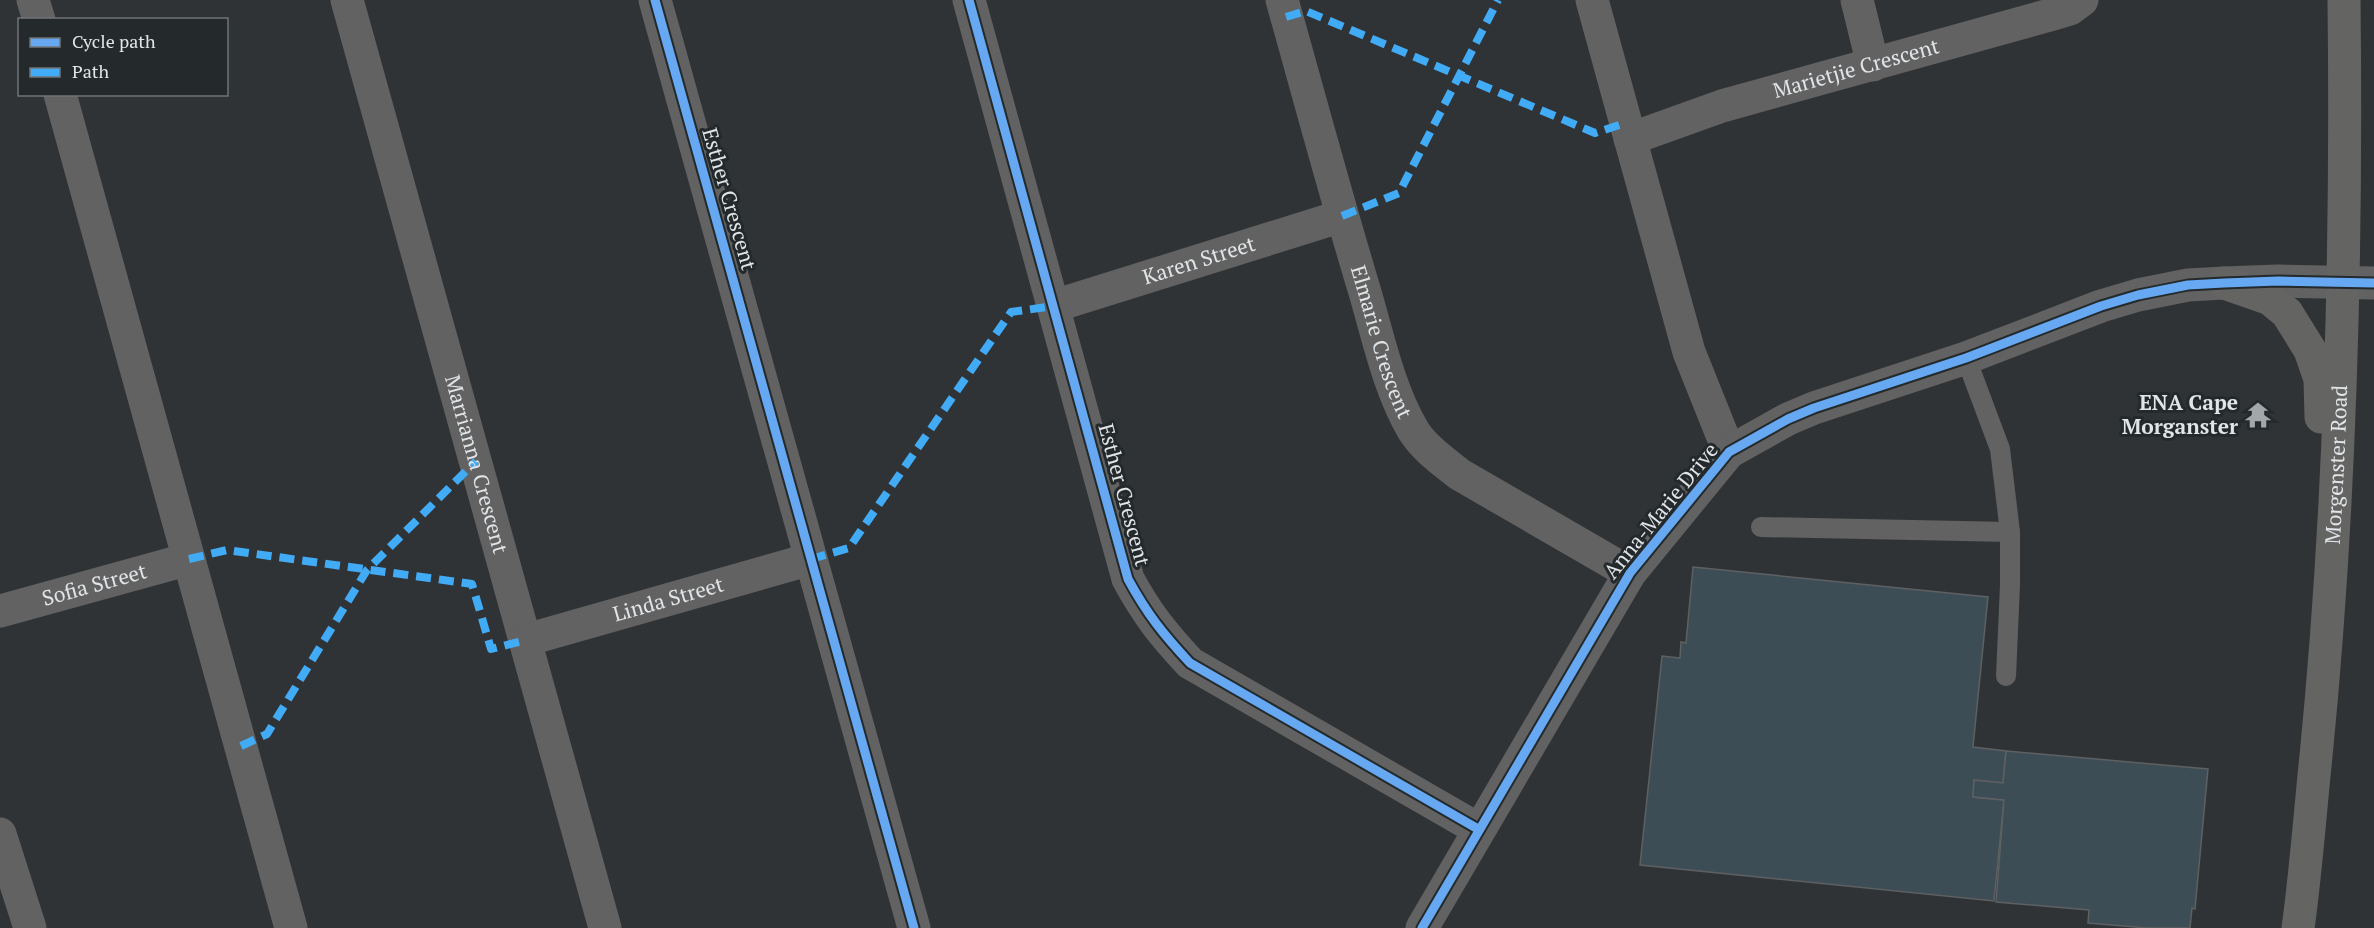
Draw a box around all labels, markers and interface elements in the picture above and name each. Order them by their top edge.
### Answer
legend [18,18,228,96]
text: Cycle path [72,29,156,53]
street label: Marietjie Crescent [1770,31,1942,104]
text: Path [72,59,109,83]
street label: Esther Crescent [696,124,764,273]
street label: Karen Street [1139,229,1259,290]
street label: Elmarie Crescent [1345,262,1420,423]
street label: Marrianna Crescent [439,372,515,557]
street label: Morgenster Road [2318,384,2353,545]
place label: ENA Cape Morganster [2122,388,2238,440]
temple icon: ENA Cape Morganster [2243,400,2273,430]
street label: Esther Crescent [1092,420,1158,569]
street label: Anna-Marie Drive [1597,436,1724,584]
street label: Sofia Street [39,556,150,612]
street label: Linda Street [610,569,727,628]

